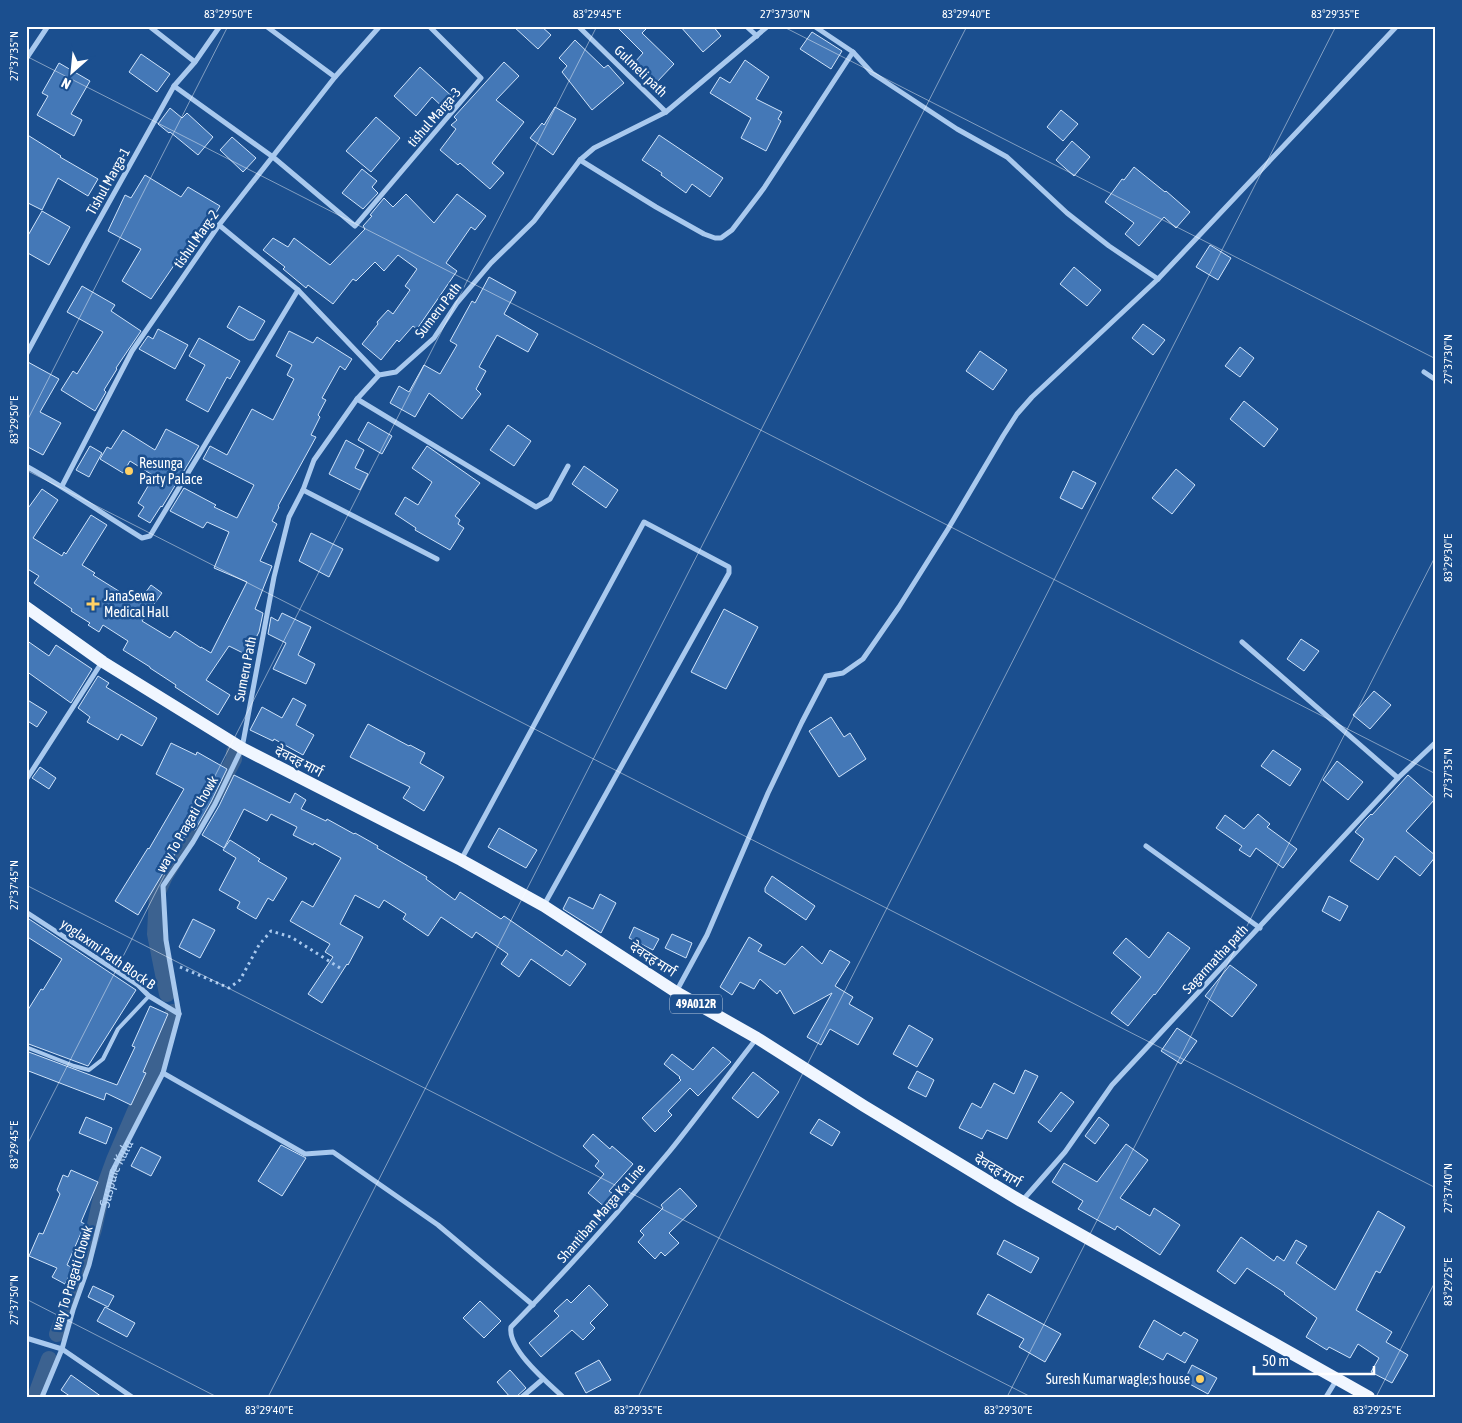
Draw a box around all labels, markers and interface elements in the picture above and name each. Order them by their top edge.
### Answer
text: 83°29'50"E [204,7,252,21]
text: 83°29'45"E [573,7,621,21]
text: 27°37'30"N [760,7,810,21]
text: 83°29'40"E [942,7,990,21]
text: 83°29'35"E [1311,7,1359,21]
text: 27°37'35"N [7,31,21,81]
street label: Gulmeli path [611,42,671,100]
north arrow [48,48,98,98]
text: N [59,75,73,93]
street label: tishul Marga-3 [404,84,464,150]
street label: Tishul Marga-1 [83,145,133,217]
street label: tishul Marg-2 [170,207,222,271]
street label: Sumeru Path [411,279,465,341]
text: 27°37'30"N [1441,334,1455,384]
text: 83°29'50"E [7,396,21,444]
place label: Resunga Party Palace [139,455,203,487]
marker: Resunga Party Palace [123,465,135,477]
text: 83°29'30"E [1441,534,1455,582]
place label: JanaSewa Medical Hall [104,588,169,620]
marker: JanaSewa Medical Hall [86,597,100,611]
street label: Sumeru Path [231,635,259,703]
street label: देवदह मार्ग [272,741,327,780]
text: 27°37'35"N [1441,748,1455,798]
street label: way To Pragati Chowk [153,773,221,875]
text: 27°37'45"N [7,860,21,910]
street label: yoglaxmi Path Block B [58,915,159,993]
street label: Sagarmatha path [1179,921,1251,997]
street label: देवदह मार्ग [627,937,681,980]
road number: 49A012R [670,994,722,1014]
text: 83°29'45"E [7,1121,21,1169]
water label: Suspure Kula [95,1136,136,1210]
street label: देवदह मार्ग [972,1149,1026,1191]
street label: Shantiban Marga Ka Line [554,1160,648,1266]
text: 27°37'40"N [1441,1163,1455,1213]
street label: way To Pragati Chowk [48,1224,96,1332]
text: 83°29'25"E [1441,1258,1455,1306]
text: 27°37'50"N [7,1275,21,1325]
scale bar [1254,1343,1374,1375]
text: 50 m [1262,1352,1289,1369]
place label: Suresh Kumar wagle;s house [1046,1371,1190,1387]
marker: Suresh Kumar wagle;s house [1194,1373,1206,1385]
text: 83°29'40"E [245,1403,293,1417]
text: 83°29'35"E [614,1403,662,1417]
text: 83°29'30"E [984,1403,1032,1417]
text: 83°29'25"E [1353,1403,1401,1417]

